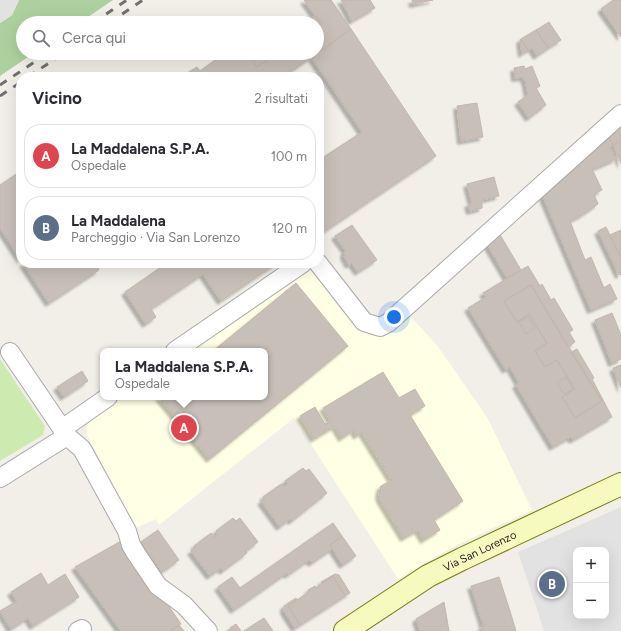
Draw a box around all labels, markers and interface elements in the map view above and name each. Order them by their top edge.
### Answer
search box [16,16,324,60]
icon: search [30,27,52,49]
text: Cerca qui [62,29,126,47]
text: Vicino [32,88,82,108]
text: 2 risultati [254,91,308,106]
text: La Maddalena S.P.A. [71,140,209,158]
text: A [41,149,51,164]
text: 100 m [271,149,307,164]
text: Ospedale [71,158,126,173]
text: La Maddalena [71,212,166,230]
text: B [42,221,50,236]
text: 120 m [272,221,307,236]
text: Parcheggio · Via San Lorenzo [71,230,240,245]
your location [384,307,404,327]
popup [100,348,268,400]
text: La Maddalena S.P.A. [115,358,253,376]
text: Ospedale [115,376,170,391]
pin: A [171,413,197,443]
street label: Via San Lorenzo [441,528,519,574]
map controls [573,547,609,619]
button: + [573,547,609,583]
pin: B [539,569,565,599]
button: − [573,583,609,619]

